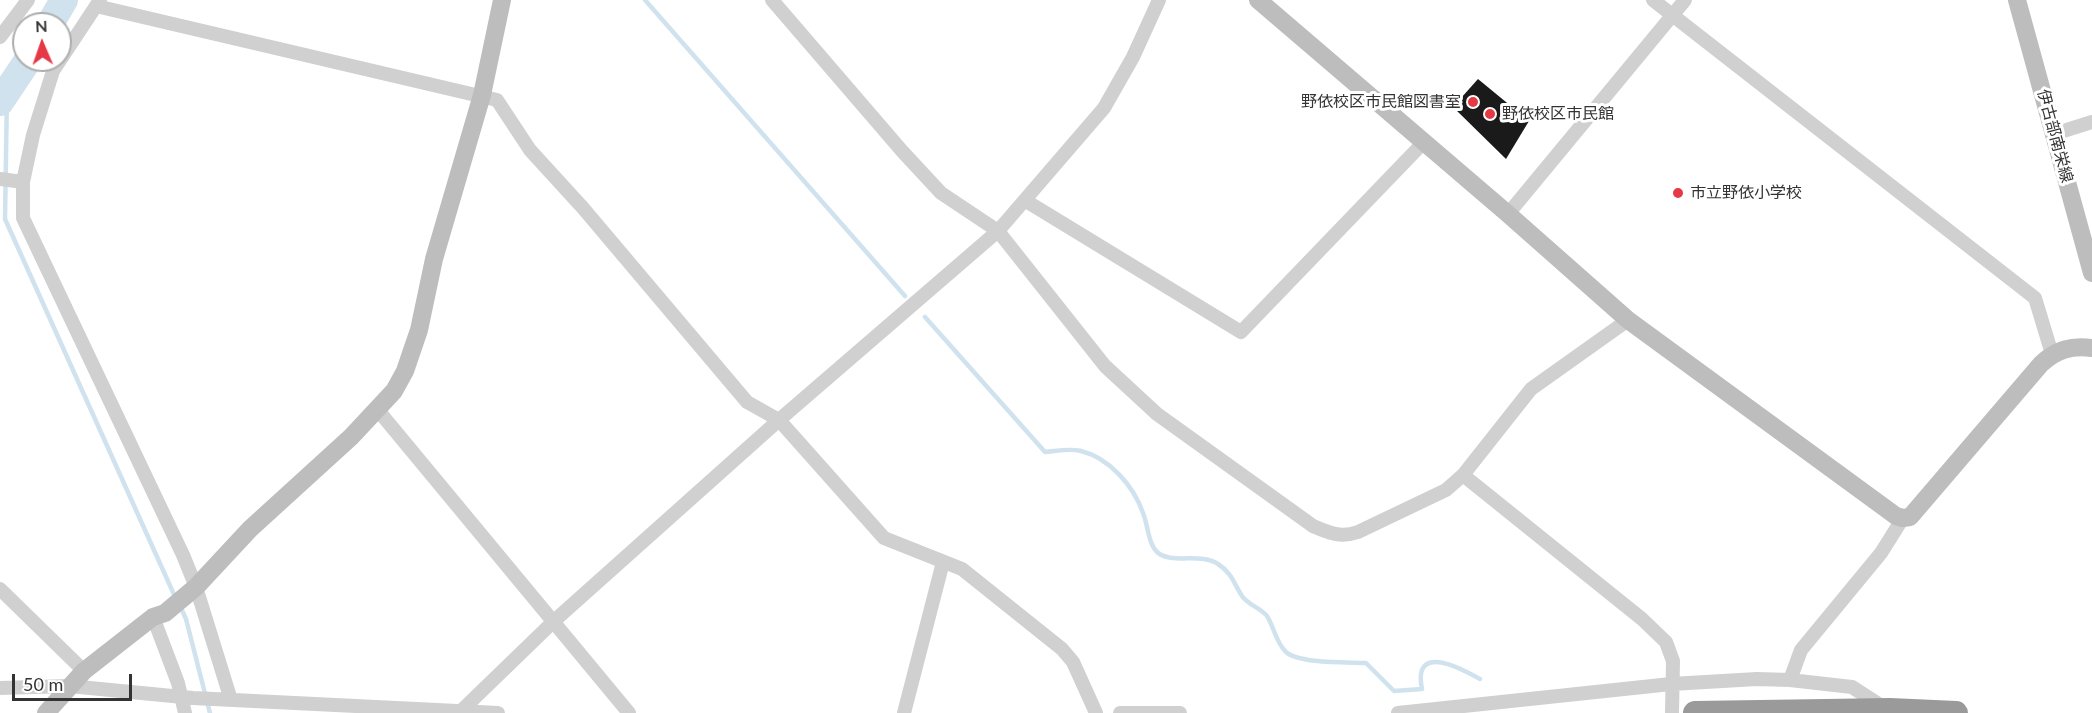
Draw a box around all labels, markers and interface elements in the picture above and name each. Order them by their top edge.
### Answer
north arrow [12,12,72,72]
text: N [35,16,48,35]
street label: 伊古部南栄線 [2033,87,2077,185]
place label: 野依校区市民館図書室 [1301,92,1461,112]
marker: 野依校区市民館図書室 [1466,95,1480,109]
place label: 野依校区市民館 [1502,104,1614,124]
marker: 野依校区市民館 [1483,107,1497,121]
place label: 市立野依小学校 [1690,183,1802,203]
marker: 市立野依小学校 [1671,186,1685,200]
scale bar [15,662,135,700]
text: 50 m [23,673,63,695]

